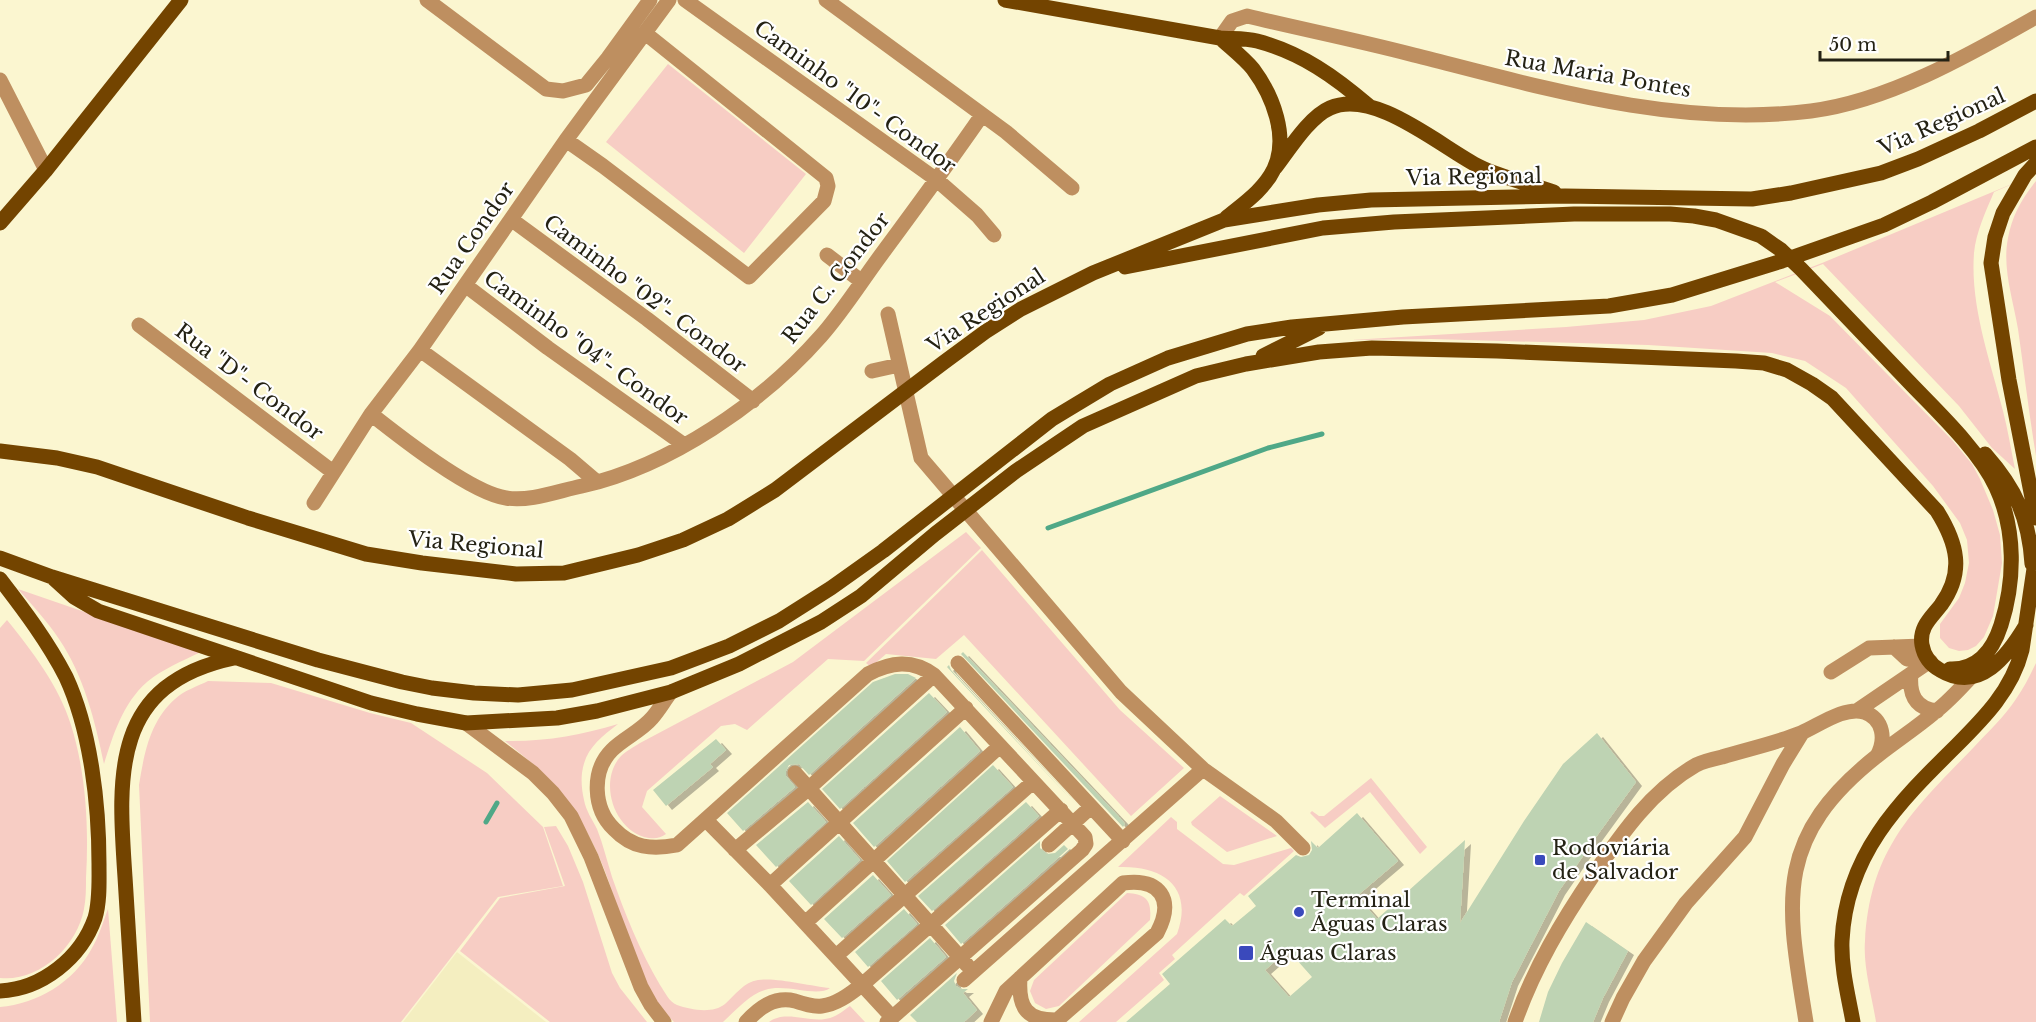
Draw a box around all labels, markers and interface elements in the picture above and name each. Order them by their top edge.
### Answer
street label: Caminho "10"- Condor [749,15,961,179]
scale bar [1820,24,1948,62]
text: 50 m [1829,34,1877,56]
street label: Rua Maria Pontes [1503,45,1693,103]
street label: Via Regional [1874,82,2009,162]
street label: Via Regional [1405,163,1542,191]
street label: Rua Condor [424,177,520,299]
street label: Rua C. Condor [777,207,895,349]
street label: Caminho "02"- Condor [539,209,751,379]
street label: Via Regional [921,263,1050,359]
street label: Caminho "04"- Condor [479,265,693,431]
street label: Rua "D"- Condor [170,318,328,446]
street label: Via Regional [406,526,545,564]
place label: Rodoviária de Salvador [1552,835,1678,885]
marker: Rodoviária de Salvador [1533,853,1547,867]
place label: Terminal Águas Claras [1310,887,1448,937]
marker: Terminal Águas Claras [1292,905,1306,919]
place label: Águas Claras [1259,940,1397,966]
marker: Águas Claras [1237,944,1255,962]

